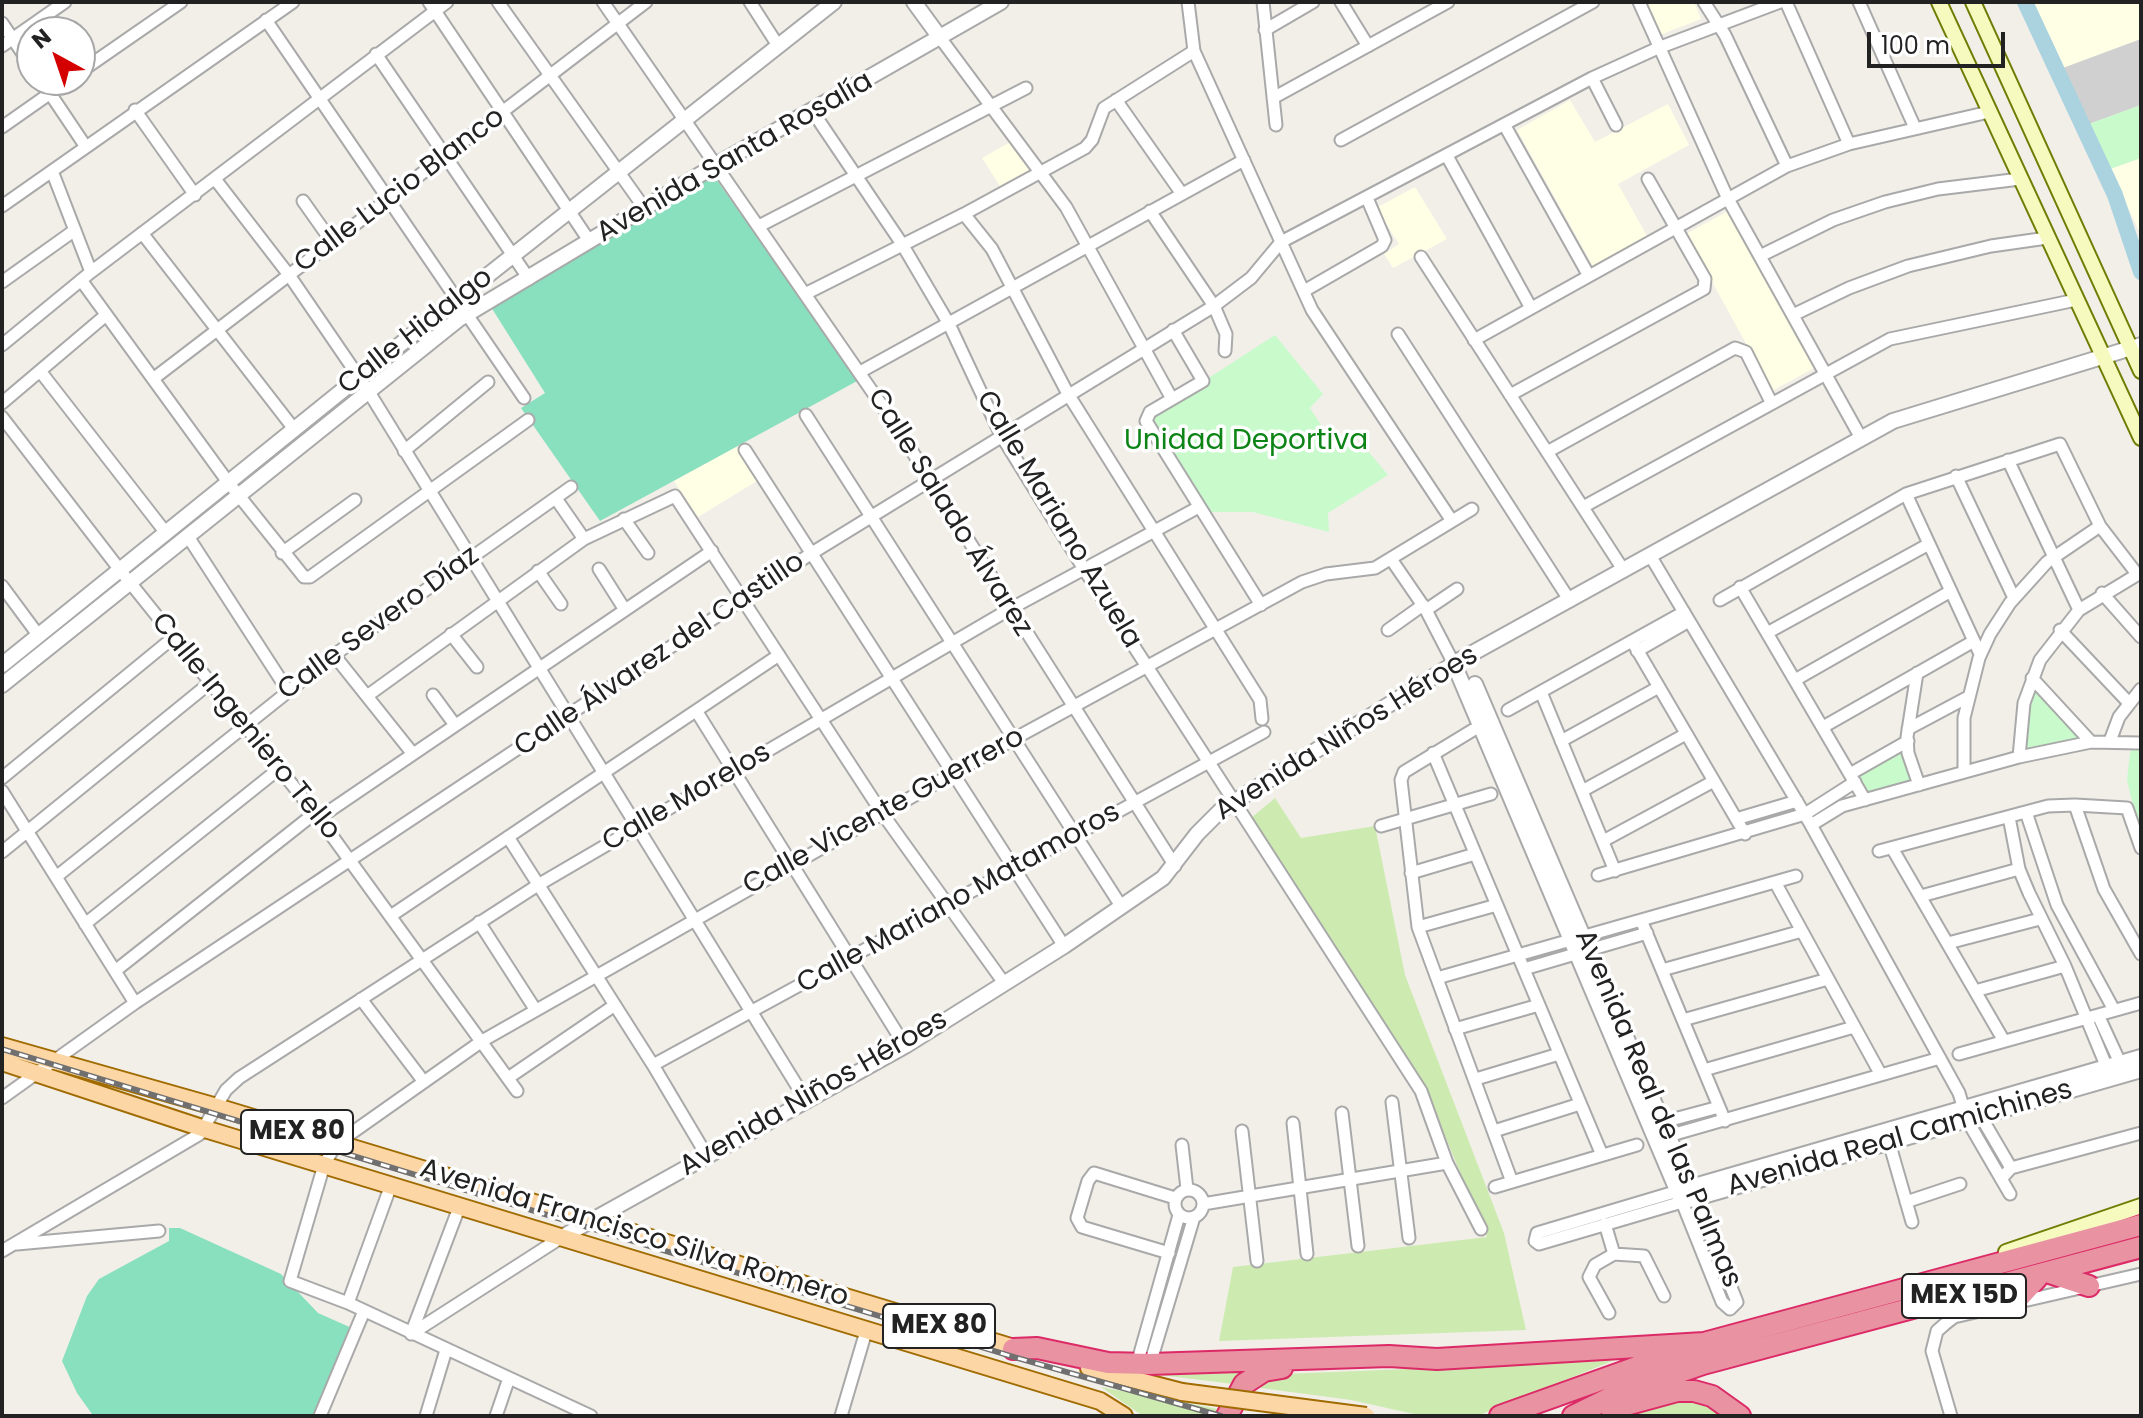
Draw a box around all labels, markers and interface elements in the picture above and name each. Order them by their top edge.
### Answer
north arrow [16,16,96,96]
scale bar [1871,16,2009,66]
text: N [25,22,58,56]
text: 100 m [1881,29,1950,62]
street label: Avenida Santa Rosalía [591,65,879,251]
street label: Calle Lucio Blanco [288,101,512,281]
street label: Calle Hidalgo [332,261,500,403]
street label: Calle Salado Álvarez [859,383,1039,643]
street label: Calle Mariano Azuela [968,385,1148,655]
park label: Unidad Deportiva [1124,425,1368,459]
street label: Calle Severo Díaz [272,540,486,708]
street label: Calle Álvarez del Castillo [509,545,811,765]
street label: Calle Ingeniero Tello [143,607,347,847]
street label: Avenida Niños Héroes [1209,639,1485,829]
street label: Calle Vicente Guerrero [738,721,1030,903]
street label: Calle Morelos [597,736,777,860]
street label: Calle Mariano Matamoros [792,796,1126,1002]
street label: Avenida Real de las Palmas [1566,925,1748,1293]
street label: Avenida Niños Héroes [674,1004,954,1184]
street label: Avenida Real Camichines [1723,1074,2077,1204]
road number: MEX 80 [241,1110,353,1154]
street label: Avenida Francisco Silva Romero [416,1153,852,1315]
road number: MEX 15D [1902,1274,2026,1318]
road number: MEX 80 [883,1304,995,1348]

